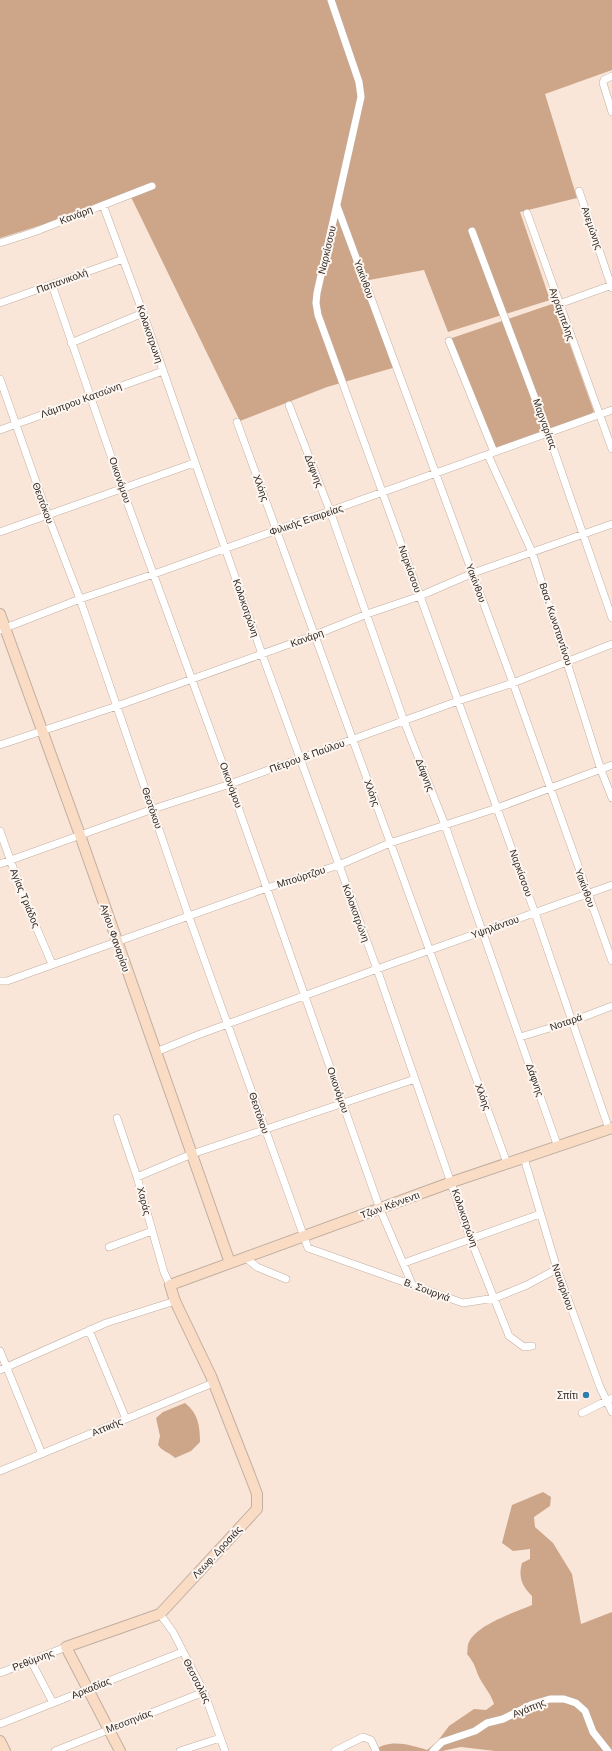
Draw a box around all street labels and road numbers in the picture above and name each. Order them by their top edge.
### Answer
street label: Κανάρη [58,204,94,226]
street label: Ανεμώνης [579,205,605,251]
street label: Ναρκίσσου [316,225,338,275]
street label: Υακίνθου [352,258,376,300]
street label: Παπανικολή [35,267,89,295]
street label: Αγράμπελης [547,286,577,342]
street label: Κολοκοτρωνη [135,304,165,364]
street label: Λάμπρου Κατσώνη [39,380,123,420]
street label: Μαργαρίτας [531,397,559,451]
street label: Δάφνης [303,453,325,489]
street label: Οικονόμου [107,456,133,504]
street label: Χλόης [251,473,271,503]
street label: Θεοτόκου [30,481,56,525]
street label: Φιλικής Εταιρείας [268,502,344,538]
street label: Ναρκίσσου [396,544,424,594]
street label: Υακίνθου [464,562,488,604]
street label: Κολοκοτρώνη [231,578,261,638]
street label: Βασ. Κωνσταντίνου [537,581,575,667]
street label: Κανάρη [289,627,325,649]
street label: Πέτρου & Παύλου [268,737,346,775]
street label: Δάφνης [414,757,436,793]
street label: Οικονόμου [218,761,244,809]
street label: Χλόης [362,778,382,808]
street label: Θεοτόκου [140,786,164,830]
street label: Ναρκίσσου [507,848,535,898]
street label: Μπούρτζου [275,864,327,891]
street label: Αγίας Τριάδος [8,867,42,929]
street label: Υακίνθου [573,867,597,909]
street label: Κολοκοτρώνη [340,883,372,943]
street label: Αγίου Φαναρίου [98,903,132,973]
street label: Υψηλάντου [470,913,520,941]
street label: Νοταρά [548,1011,584,1033]
street label: Δάφνης [524,1062,546,1098]
street label: Οικονόμου [325,1066,351,1114]
street label: Χλόης [473,1082,493,1112]
street label: Θεοτόκου [247,1091,271,1135]
street label: Χαράς [135,1186,153,1216]
street label: Κολοκοτρώνη [450,1188,480,1248]
street label: Τζων Κέννεντι [359,1189,421,1222]
street label: Ναυαρίνου [550,1262,576,1312]
street label: Β. Σουργιά [403,1277,452,1303]
street label: Αττικής [90,1416,124,1438]
street label: Λεωφ. Δροσιάς [190,1523,244,1580]
street label: Ρεθύμνης [11,1647,55,1673]
street label: Θεσσαλίας [181,1657,213,1705]
street label: Αρκαδίας [70,1675,112,1701]
street label: Αγάπης [511,1696,547,1720]
street label: Μεσσηνίας [104,1707,154,1735]

